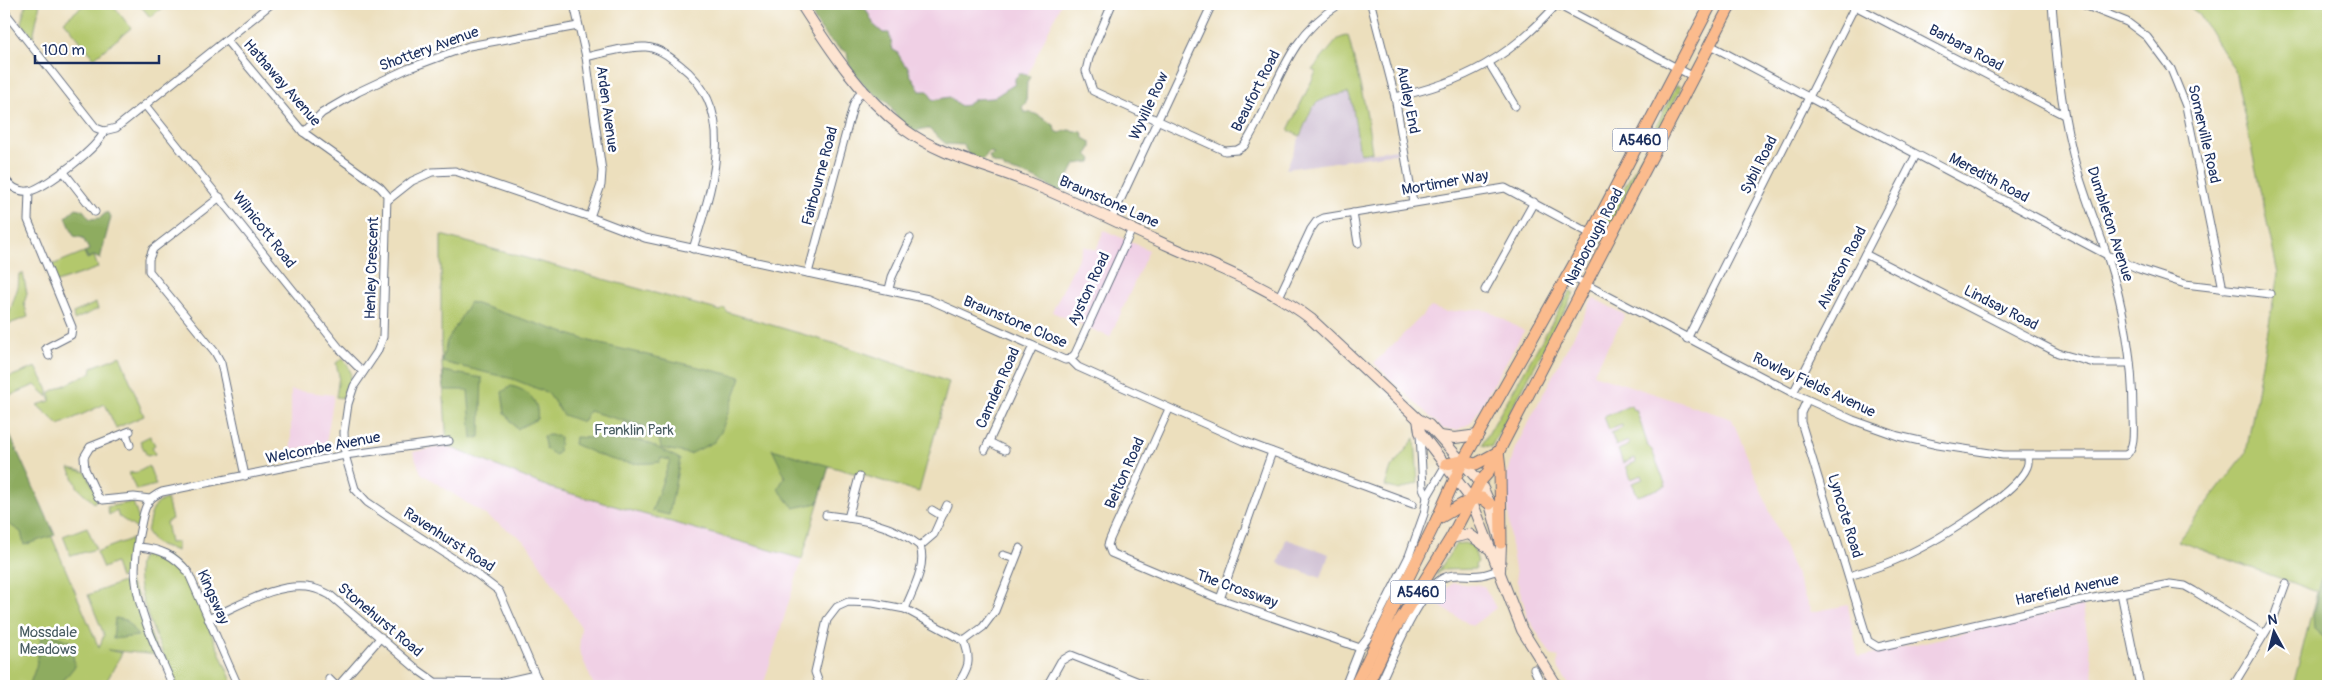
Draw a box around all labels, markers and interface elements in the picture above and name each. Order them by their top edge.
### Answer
street label: Barbara Road [1925,20,2007,76]
street label: Shottery Avenue [377,22,482,76]
scale bar [35,32,159,64]
street label: Hathaway Avenue [239,36,325,131]
text: 100 m [42,41,85,60]
street label: Beaufort Road [1227,47,1285,135]
street label: Arden Avenue [592,64,623,154]
street label: Audley End [1392,65,1424,135]
street label: Wyville Row [1125,69,1173,143]
street label: Somerville Road [2183,83,2225,185]
street label: Fairbourne Road [798,124,842,228]
road number: A5460 [1612,128,1668,152]
street label: Sybil Road [1736,133,1782,197]
street label: Meredith Road [1946,149,2032,207]
street label: Dumbleton Avenue [2082,164,2138,284]
street label: Mortimer Way [1400,166,1491,200]
street label: Braunstone Lane [1056,172,1162,233]
street label: Narborough Road [1560,185,1628,289]
street label: Wilnicott Road [228,188,300,272]
street label: Henley Crescent [361,215,383,320]
street label: Alvaston Road [1813,223,1871,313]
street label: Ayston Road [1064,249,1114,329]
street label: Lindsay Road [1960,281,2042,335]
street label: Braunstone Close [960,292,1070,353]
street label: Camden Road [972,344,1024,432]
street label: Rowley Fields Avenue [1750,348,1879,422]
park label: Franklin Park [594,421,675,440]
street label: Welcombe Avenue [264,427,383,468]
street label: Belton Road [1101,434,1149,512]
street label: Lyncote Road [1823,472,1867,560]
street label: Ravenhurst Road [400,503,498,577]
street label: The Crossway [1194,565,1281,613]
street label: Kingsway [193,567,234,628]
street label: Harefield Avenue [2013,570,2121,610]
street label: Stonehurst Road [333,579,427,661]
road number: A5460 [1390,580,1446,604]
north arrow [2250,608,2300,658]
text: N [2267,611,2278,629]
park label: Mossdale Meadows [19,623,77,659]

